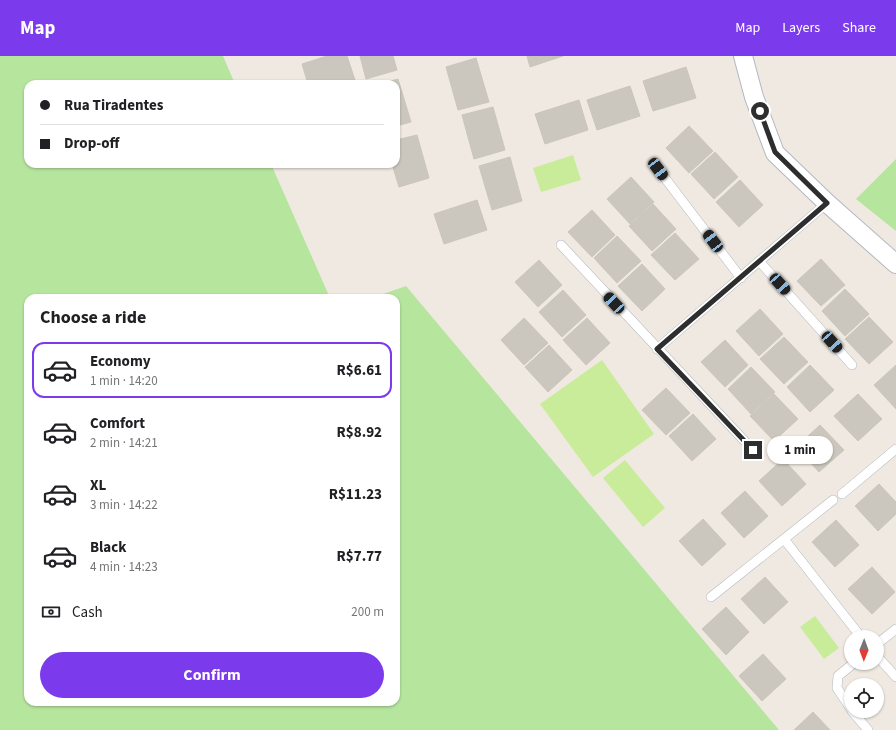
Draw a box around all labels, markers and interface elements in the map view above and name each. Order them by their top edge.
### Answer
text: Map [20,15,55,42]
text: Map [735,18,760,38]
text: Layers [782,18,820,38]
text: Share [842,18,876,38]
text: Rua Tiradentes [64,95,163,116]
route start [751,102,769,120]
text: Drop-off [64,133,119,154]
car [646,156,670,182]
car [701,228,725,254]
car [768,271,792,297]
car [601,290,627,316]
text: Choose a ride [40,305,146,330]
car [820,329,844,355]
text: Economy [90,351,151,372]
icon: car [42,352,78,388]
text: R$6.61 [337,360,382,381]
text: 1 min · 14:20 [90,372,158,390]
text: Comfort [90,413,145,434]
icon: car [42,414,78,450]
text: R$8.92 [337,422,382,443]
text: 2 min · 14:21 [90,434,158,452]
callout: 1 min [767,436,833,464]
route end [744,441,762,459]
text: 1 min [784,441,816,459]
text: XL [90,475,106,496]
icon: car [42,476,78,512]
text: R$11.23 [329,484,382,505]
text: 3 min · 14:22 [90,496,158,514]
text: Black [90,537,127,558]
icon: car [42,538,78,574]
text: R$7.77 [337,546,382,567]
text: 4 min · 14:23 [90,558,158,576]
icon: cash [40,601,62,623]
text: Cash [72,602,103,623]
text: 200 m [351,603,384,621]
north arrow [844,630,884,670]
map controls [844,630,884,718]
button: Confirm [40,652,384,698]
button: locate [844,678,884,718]

